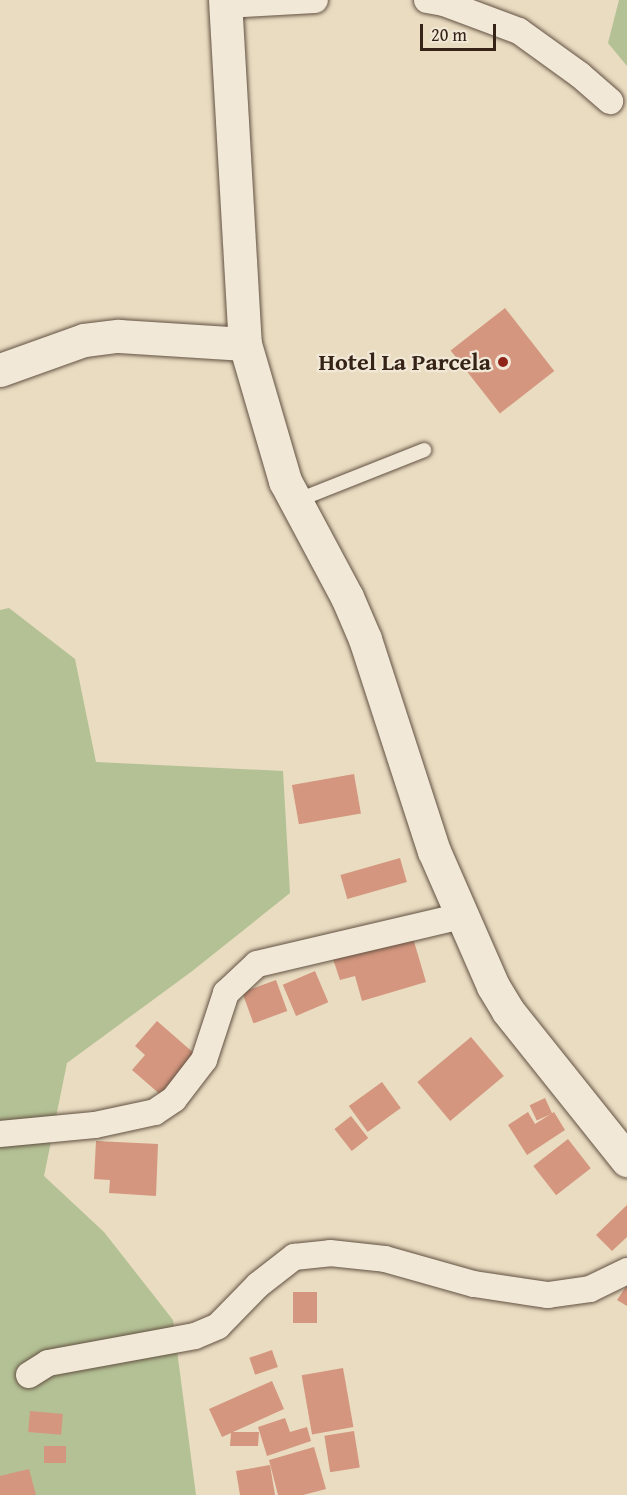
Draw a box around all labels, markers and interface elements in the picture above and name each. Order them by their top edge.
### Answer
scale bar [423,12,500,50]
text: 20 m [431,21,467,48]
place label: Hotel La Parcela [318,348,491,376]
marker: Hotel La Parcela [496,355,510,369]

